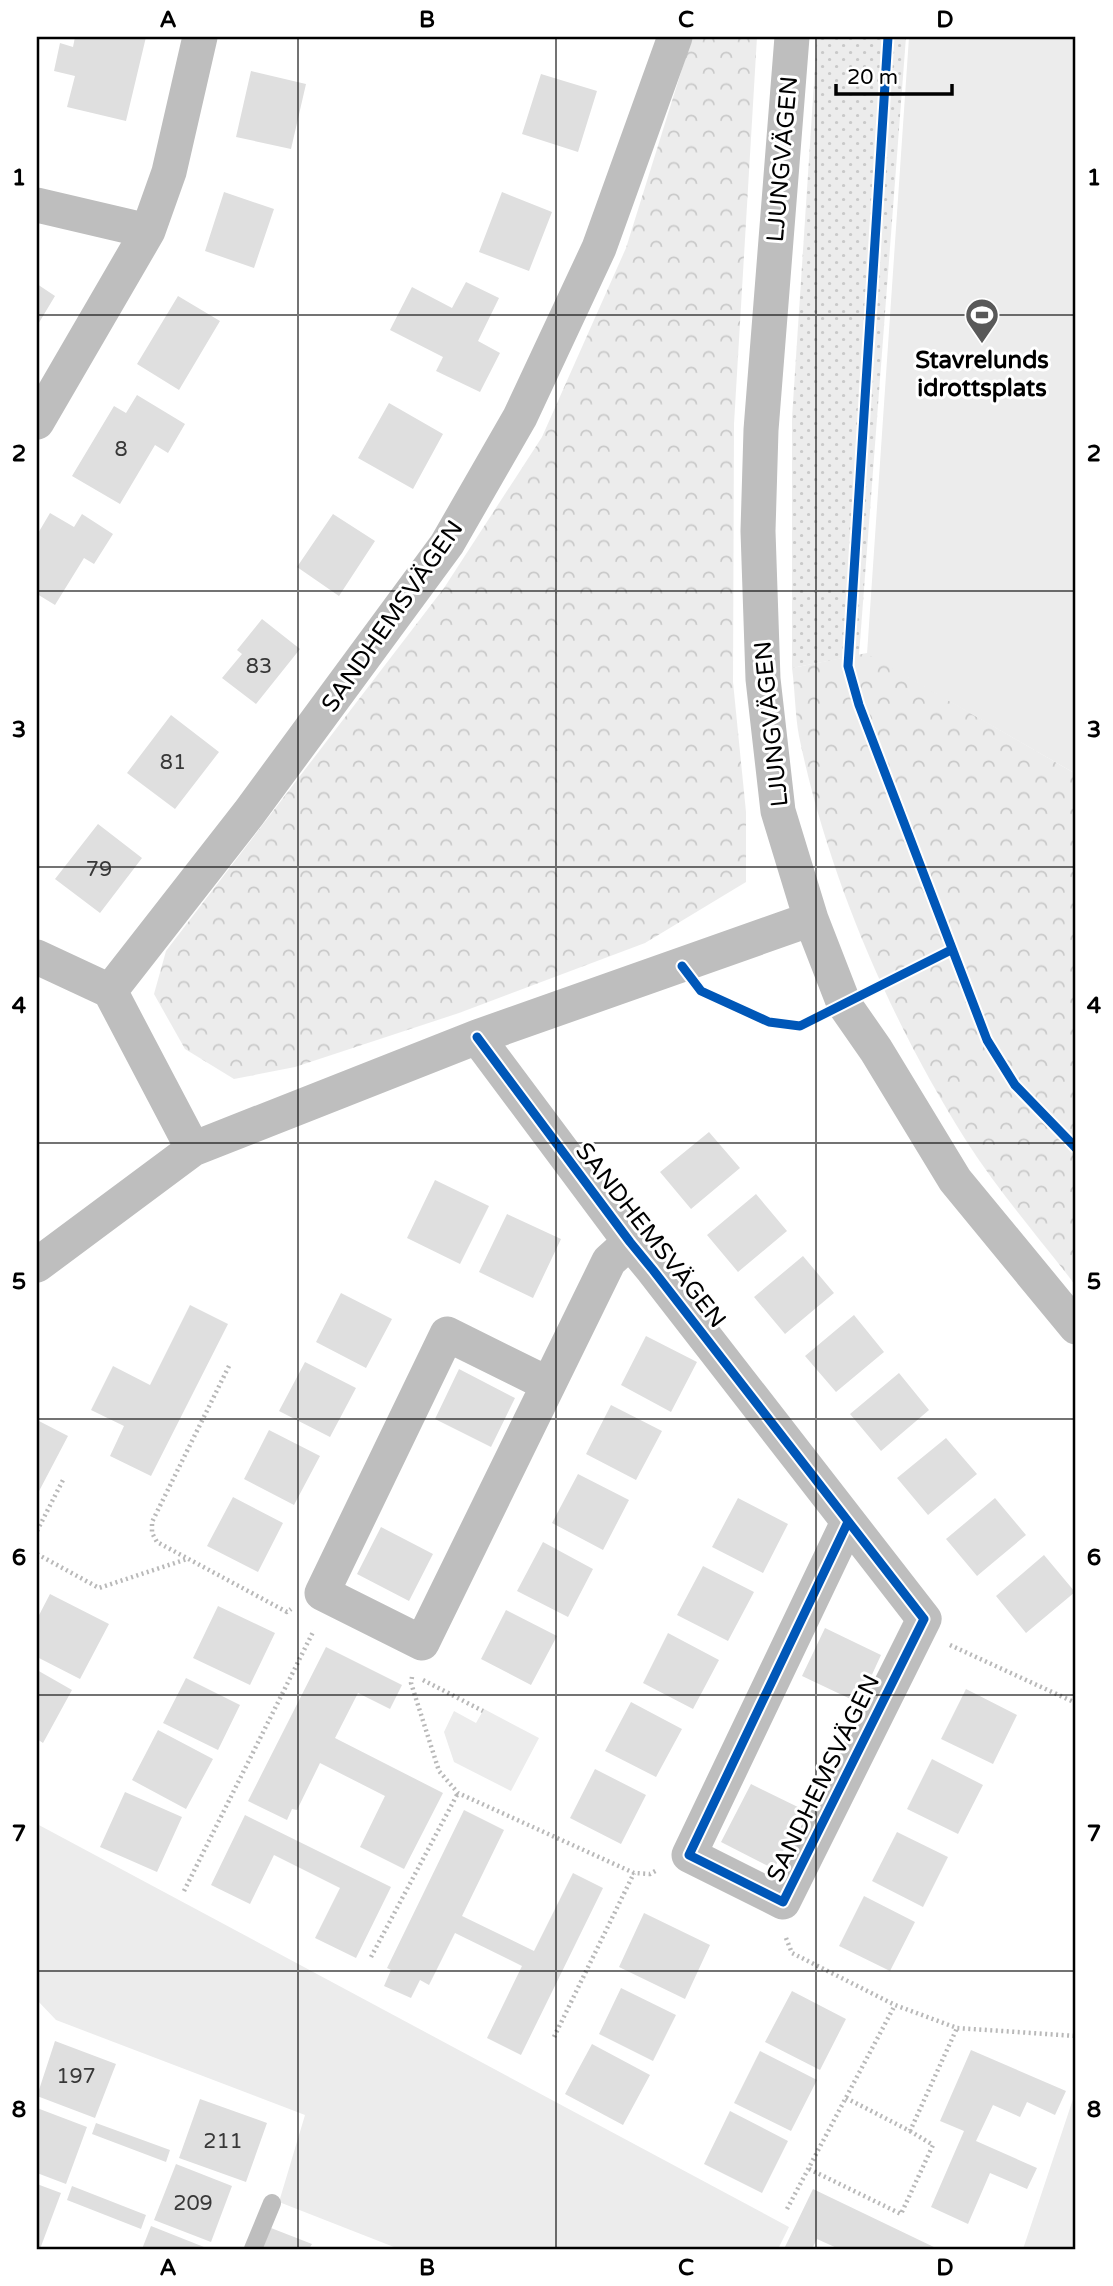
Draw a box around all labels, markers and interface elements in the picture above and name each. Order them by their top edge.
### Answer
text: A [159,6,177,34]
text: B [419,6,435,34]
text: C [678,6,694,34]
text: D [936,6,954,34]
scale bar [836,52,952,96]
text: 20 m [847,65,898,90]
street label: LJUNGVÄGEN [761,75,804,243]
text: 1 [12,164,26,192]
text: 1 [1087,164,1101,192]
sports icon: Stavrelunds idrottsplats [963,296,1001,345]
place label: Stavrelunds idrottsplats [915,346,1049,403]
house number: 8 [114,437,128,462]
text: 2 [12,440,26,468]
text: 2 [1087,440,1101,468]
street label: SANDHEMSVÄGEN [315,515,469,718]
street label: LJUNGVÄGEN [748,640,795,808]
house number: 83 [246,654,272,679]
text: 3 [12,716,26,744]
text: 3 [1087,716,1101,744]
house number: 81 [160,750,186,775]
house number: 79 [86,857,112,882]
text: 4 [12,992,27,1020]
text: 4 [1087,992,1102,1020]
street label: SANDHEMSVÄGEN [569,1137,732,1334]
text: 5 [12,1268,26,1296]
text: 5 [1087,1268,1101,1296]
text: 6 [12,1544,26,1572]
text: 6 [1087,1544,1101,1572]
street label: SANDHEMSVÄGEN [761,1670,886,1887]
text: 7 [12,1820,26,1848]
text: 7 [1087,1820,1101,1848]
house number: 197 [56,2064,96,2089]
text: 8 [12,2096,26,2124]
text: 8 [1087,2096,1101,2124]
house number: 211 [203,2129,243,2154]
house number: 209 [173,2191,213,2216]
text: A [159,2254,177,2282]
text: B [419,2254,435,2282]
text: C [678,2254,694,2282]
text: D [936,2254,954,2282]

